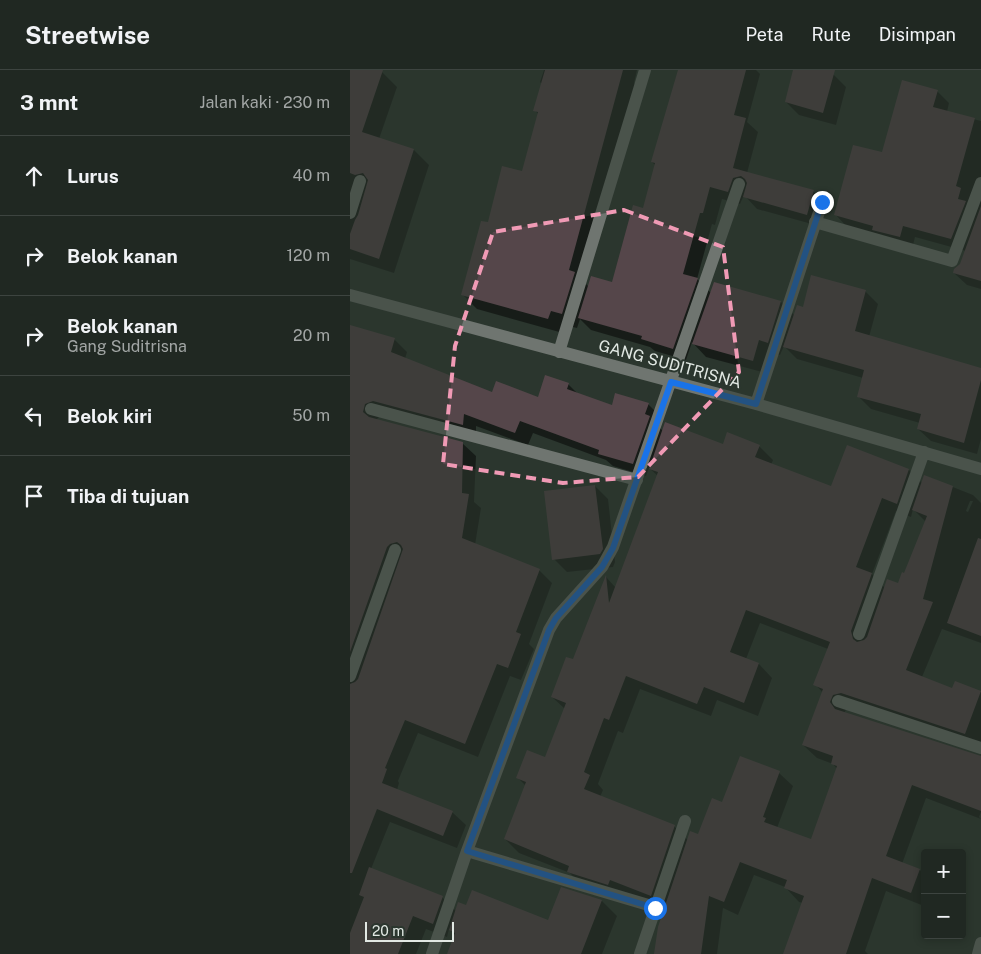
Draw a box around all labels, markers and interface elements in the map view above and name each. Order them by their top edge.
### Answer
text: Streetwise [25,21,150,49]
text: Peta [745,24,783,45]
text: Rute [811,24,851,45]
text: Disimpan [879,24,956,45]
text: 3 mnt [20,90,78,115]
text: Jalan kaki · 230 m [199,93,330,112]
icon: ahead [20,162,48,190]
text: Lurus [67,165,119,187]
text: 40 m [292,166,330,185]
route end [811,191,834,214]
icon: right [20,242,48,270]
text: Belok kanan [67,245,178,267]
text: 120 m [286,246,330,265]
text: Belok kanan [67,315,178,337]
icon: right [20,322,48,350]
text: 20 m [293,326,330,345]
street label: GANG SUDITRISNA [596,336,744,392]
text: Gang Suditrisna [67,337,187,356]
icon: left [20,402,48,430]
text: Belok kiri [67,405,152,427]
text: 50 m [292,406,330,425]
icon: arrive [20,482,48,510]
text: Tiba di tujuan [67,485,189,507]
map controls [921,849,966,939]
button: + [921,849,966,894]
button: − [921,894,966,939]
route start [644,897,667,920]
scale bar [365,919,454,942]
text: 20 m [372,923,404,939]

